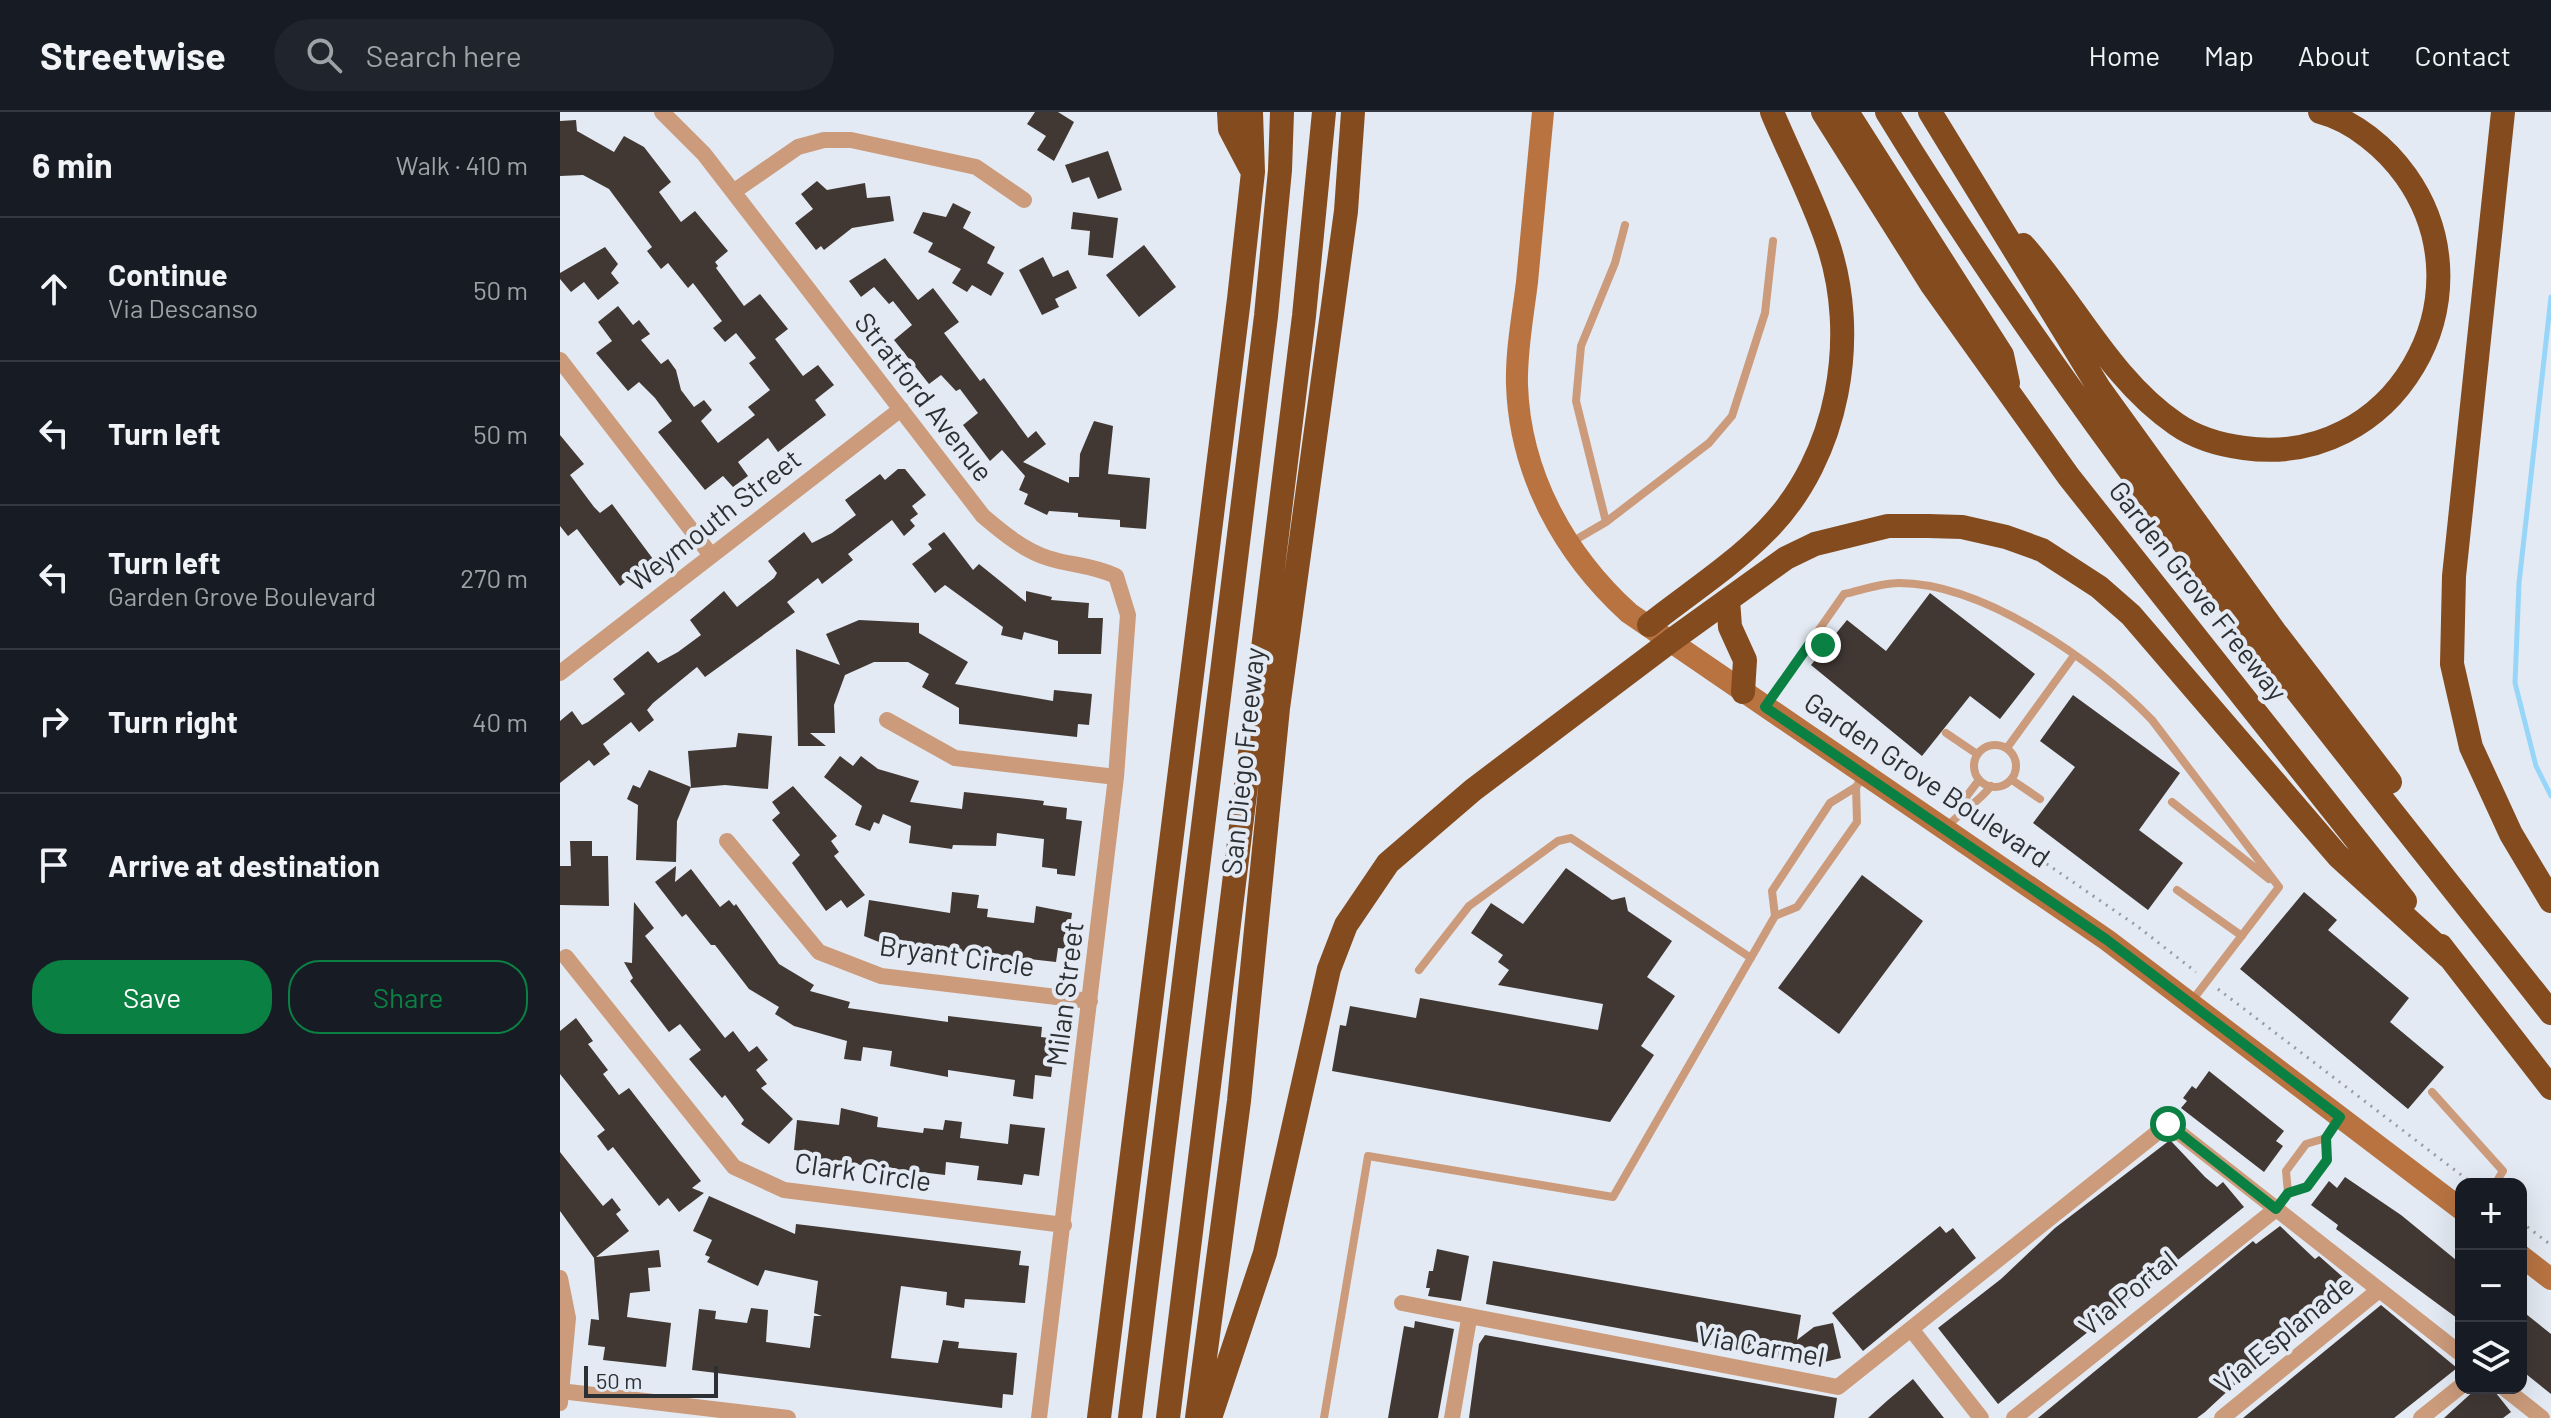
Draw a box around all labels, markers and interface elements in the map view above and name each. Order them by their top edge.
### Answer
search box [274,19,834,91]
text: Streetwise [40,32,226,78]
icon: search [302,33,346,77]
text: Search here [366,37,522,73]
text: Home [2089,38,2160,72]
text: Map [2204,38,2254,72]
text: About [2298,38,2370,72]
text: Contact [2414,38,2511,72]
text: 6 min [32,144,113,185]
text: Walk · 410 m [396,149,528,180]
text: Continue [108,256,228,292]
icon: ahead [32,267,76,311]
text: 50 m [473,274,528,305]
text: Via Descanso [108,292,258,323]
street label: Stratford Avenue [848,305,1001,488]
icon: left [32,411,76,455]
text: Turn left [108,415,221,451]
text: 50 m [473,418,528,449]
street label: Weymouth Street [620,441,807,598]
street label: Garden Grove Freeway [2102,474,2295,707]
text: Turn left [108,544,221,580]
icon: left [32,555,76,599]
text: 270 m [460,562,528,593]
text: Garden Grove Boulevard [108,580,376,611]
route end [1805,627,1841,663]
street label: San Diego Freeway [1213,645,1271,876]
street label: Garden Grove Boulevard [1798,684,2057,874]
icon: right [32,699,76,743]
text: Turn right [108,703,238,739]
text: 40 m [472,706,528,737]
icon: arrive [32,843,76,887]
text: Arrive at destination [108,847,380,883]
street label: Milan Street [1038,920,1090,1068]
street label: Bryant Circle [877,927,1037,983]
button: Save [32,960,272,1034]
button: Share [288,960,528,1034]
route start [2150,1106,2186,1142]
street label: Clark Circle [793,1145,934,1197]
map controls [2455,1178,2527,1394]
button: + [2455,1178,2527,1250]
street label: Via Portal [2071,1242,2183,1342]
button: − [2455,1250,2527,1322]
street label: Via Esplanade [2207,1267,2360,1400]
street label: Via Carmel [1695,1317,1828,1373]
button: layers [2455,1322,2527,1394]
scale bar [584,1362,718,1398]
text: 50 m [596,1367,642,1393]

